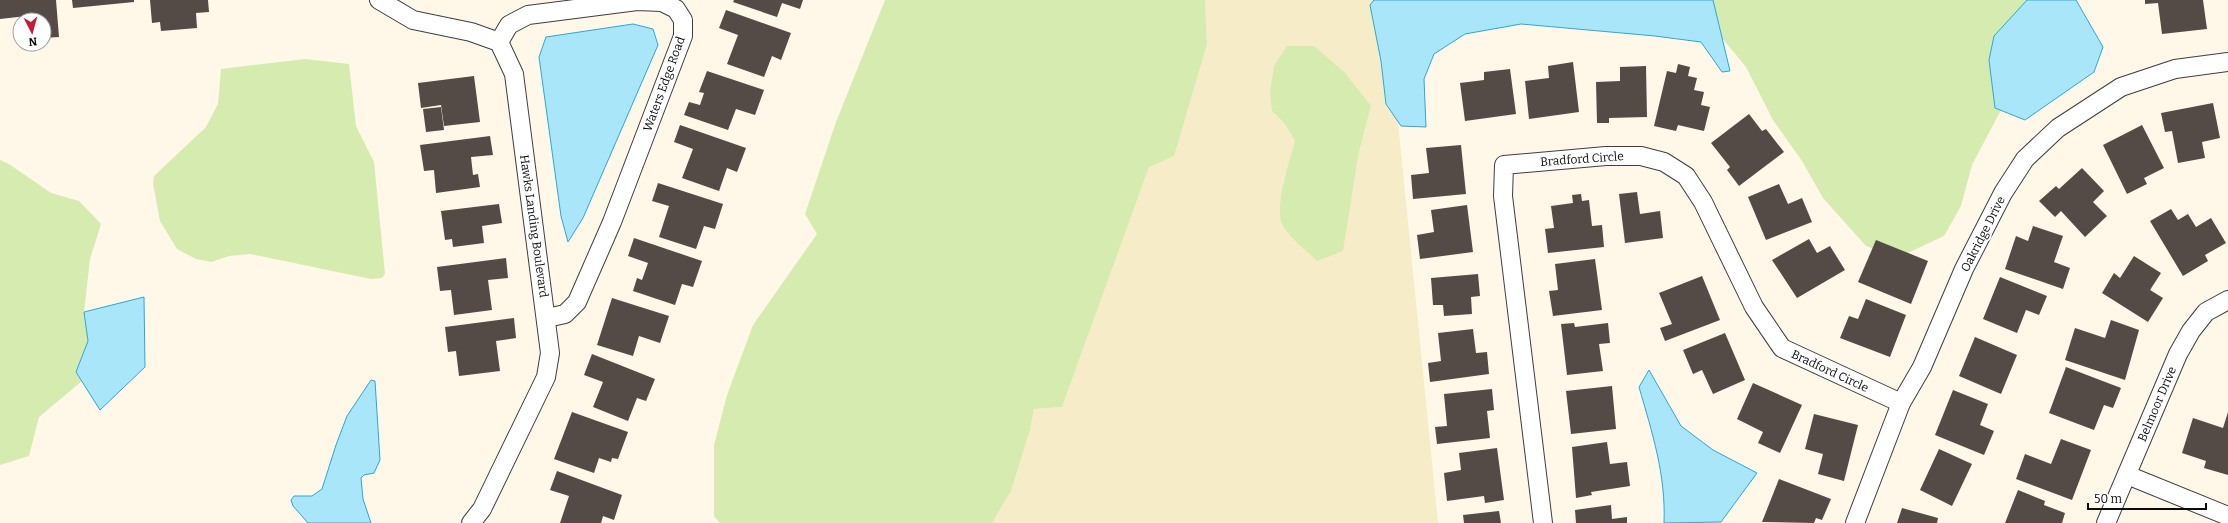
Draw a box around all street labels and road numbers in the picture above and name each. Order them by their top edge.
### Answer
street label: Waters Edge Road [640,35,688,133]
street label: Bradford Circle [1540,149,1624,169]
street label: Hawks Landing Boulevard [517,154,551,298]
street label: Oakridge Drive [1958,194,2008,274]
street label: Bradford Circle [1789,347,1871,395]
street label: Belmoor Drive [2135,364,2179,444]

